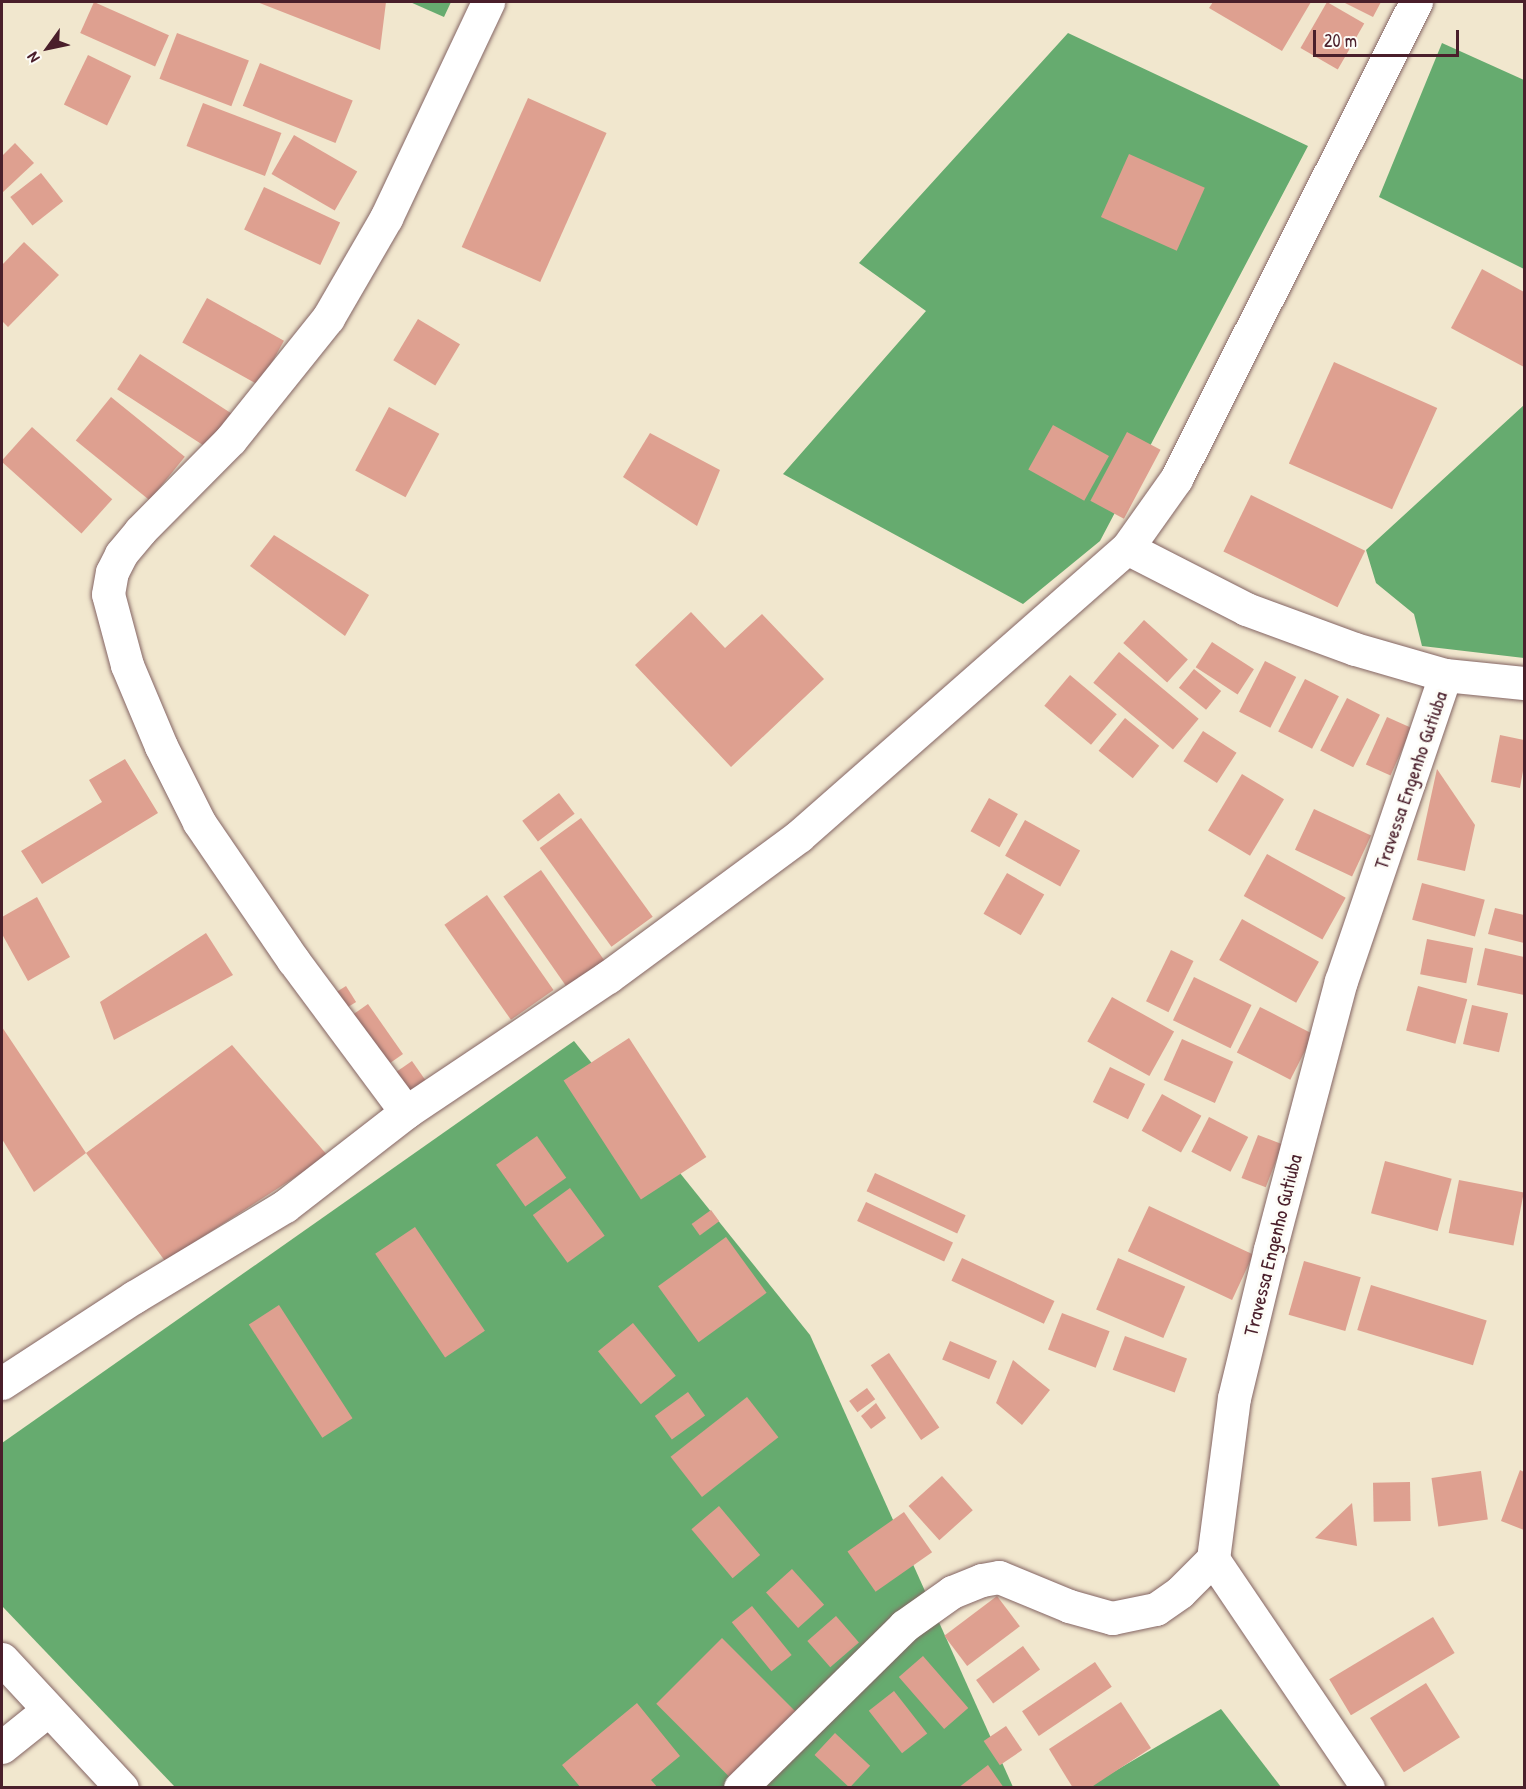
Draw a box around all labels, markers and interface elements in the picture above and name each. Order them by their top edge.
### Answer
north arrow [18,18,78,78]
scale bar [1316,18,1462,56]
text: 20 m [1324,28,1357,53]
text: N [21,48,44,67]
street label: Travessa Engenho Gutiuba [1368,688,1452,872]
street label: Travessa Engenho Gutiuba [1238,1152,1306,1338]

